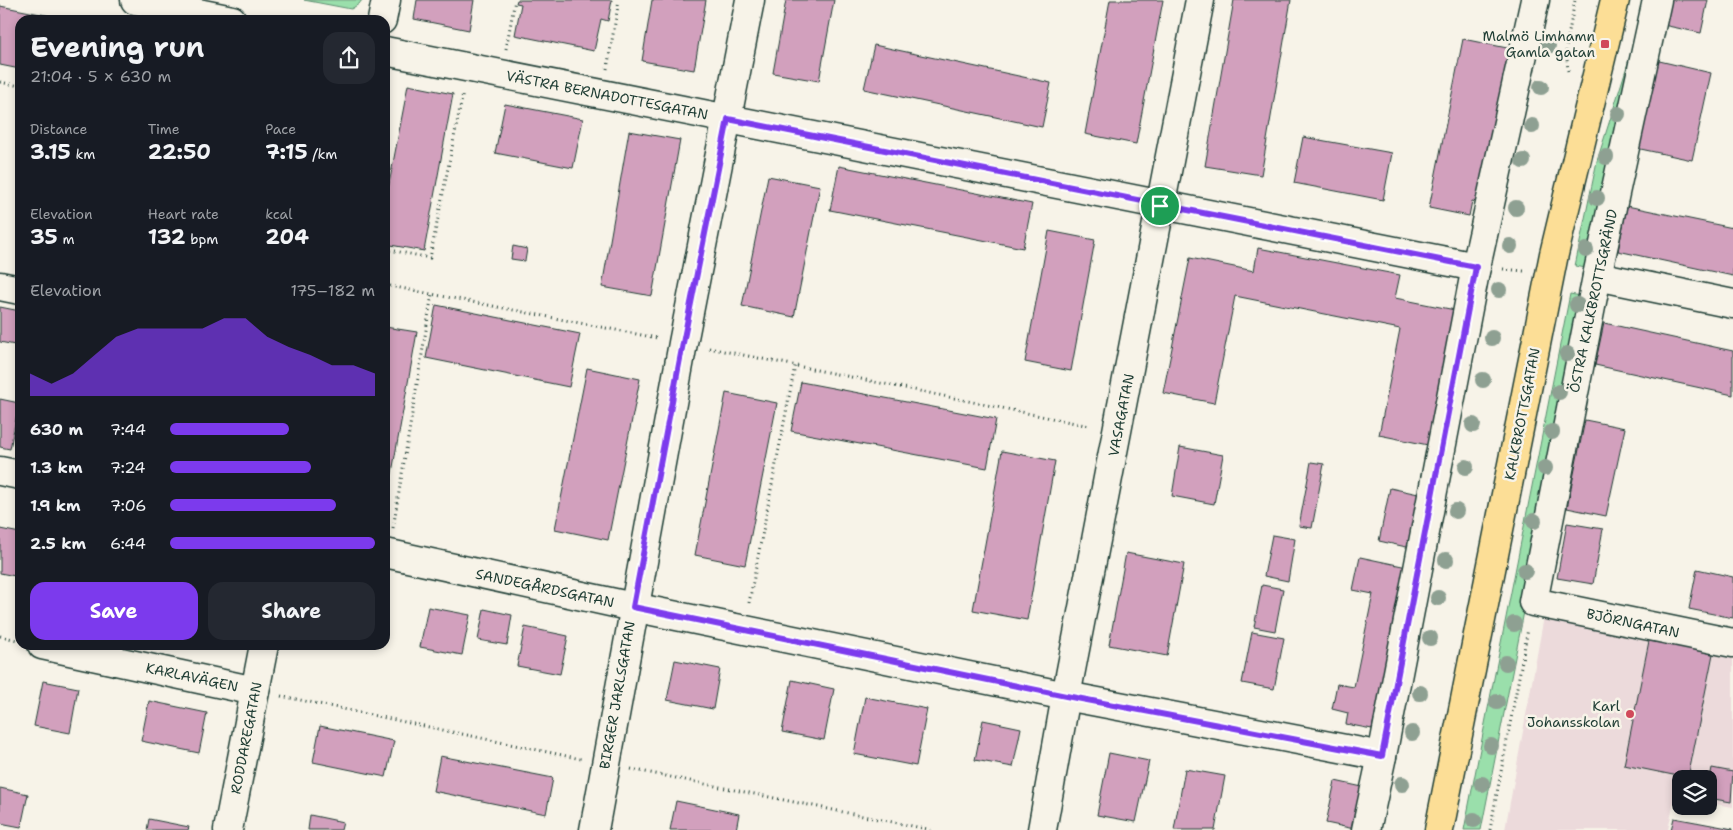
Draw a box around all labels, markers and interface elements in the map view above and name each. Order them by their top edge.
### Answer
place label: Malmö Limhamn Gamla gatan [1483,27,1595,61]
text: Evening run [30,28,205,66]
button: share [323,32,375,84]
marker: Malmö Limhamn Gamla gatan [1599,38,1611,50]
text: 21:04 · 5 × 630 m [30,66,171,87]
street label: VÄSTRA BERNADOTTESGATAN [504,67,710,123]
text: Distance [30,120,87,138]
text: Time [148,120,180,138]
text: Pace [265,120,296,138]
text: 3.15 [30,138,71,166]
text: 22:50 [148,138,211,166]
text: 7:15 [265,138,308,166]
text: km [71,145,95,163]
text: /km [308,145,337,163]
pin [1139,185,1181,227]
icon: arrive [1146,192,1174,220]
text: Elevation [30,205,93,223]
text: Heart rate [148,205,219,223]
text: kcal [265,205,293,223]
street label: ÖSTRA KALKBROTTSGRÄND [1565,208,1621,394]
text: 35 [30,223,58,251]
text: 132 [148,223,185,251]
text: 204 [265,223,309,251]
text: m [58,230,75,248]
text: bpm [185,230,218,248]
text: Elevation [30,280,102,301]
text: 175–182 m [290,280,375,301]
street label: KALKBROTTSGATAN [1500,346,1544,482]
street label: VASAGATAN [1104,372,1138,458]
text: 630 m [30,419,83,440]
text: 7:44 [110,419,146,440]
text: 1.3 km [30,457,83,478]
text: 7:24 [110,457,146,478]
text: 1.9 km [30,495,81,516]
text: 7:06 [110,495,147,516]
text: 2.5 km [30,533,86,554]
text: 6:44 [110,533,146,554]
street label: SANDEGÅRDSGATAN [474,565,616,611]
button: Save [30,582,198,640]
button: Share [208,582,375,640]
street label: BJÖRNGATAN [1585,604,1681,642]
street label: BIRGER JARLSGATAN [595,620,639,770]
street label: KARLAVÄGEN [144,658,240,696]
street label: RODDAREGATAN [226,680,266,796]
place label: Karl Johansskolan [1527,697,1621,731]
marker: Karl Johansskolan [1624,708,1636,720]
map controls [1672,770,1717,815]
button: layers [1672,770,1717,815]

